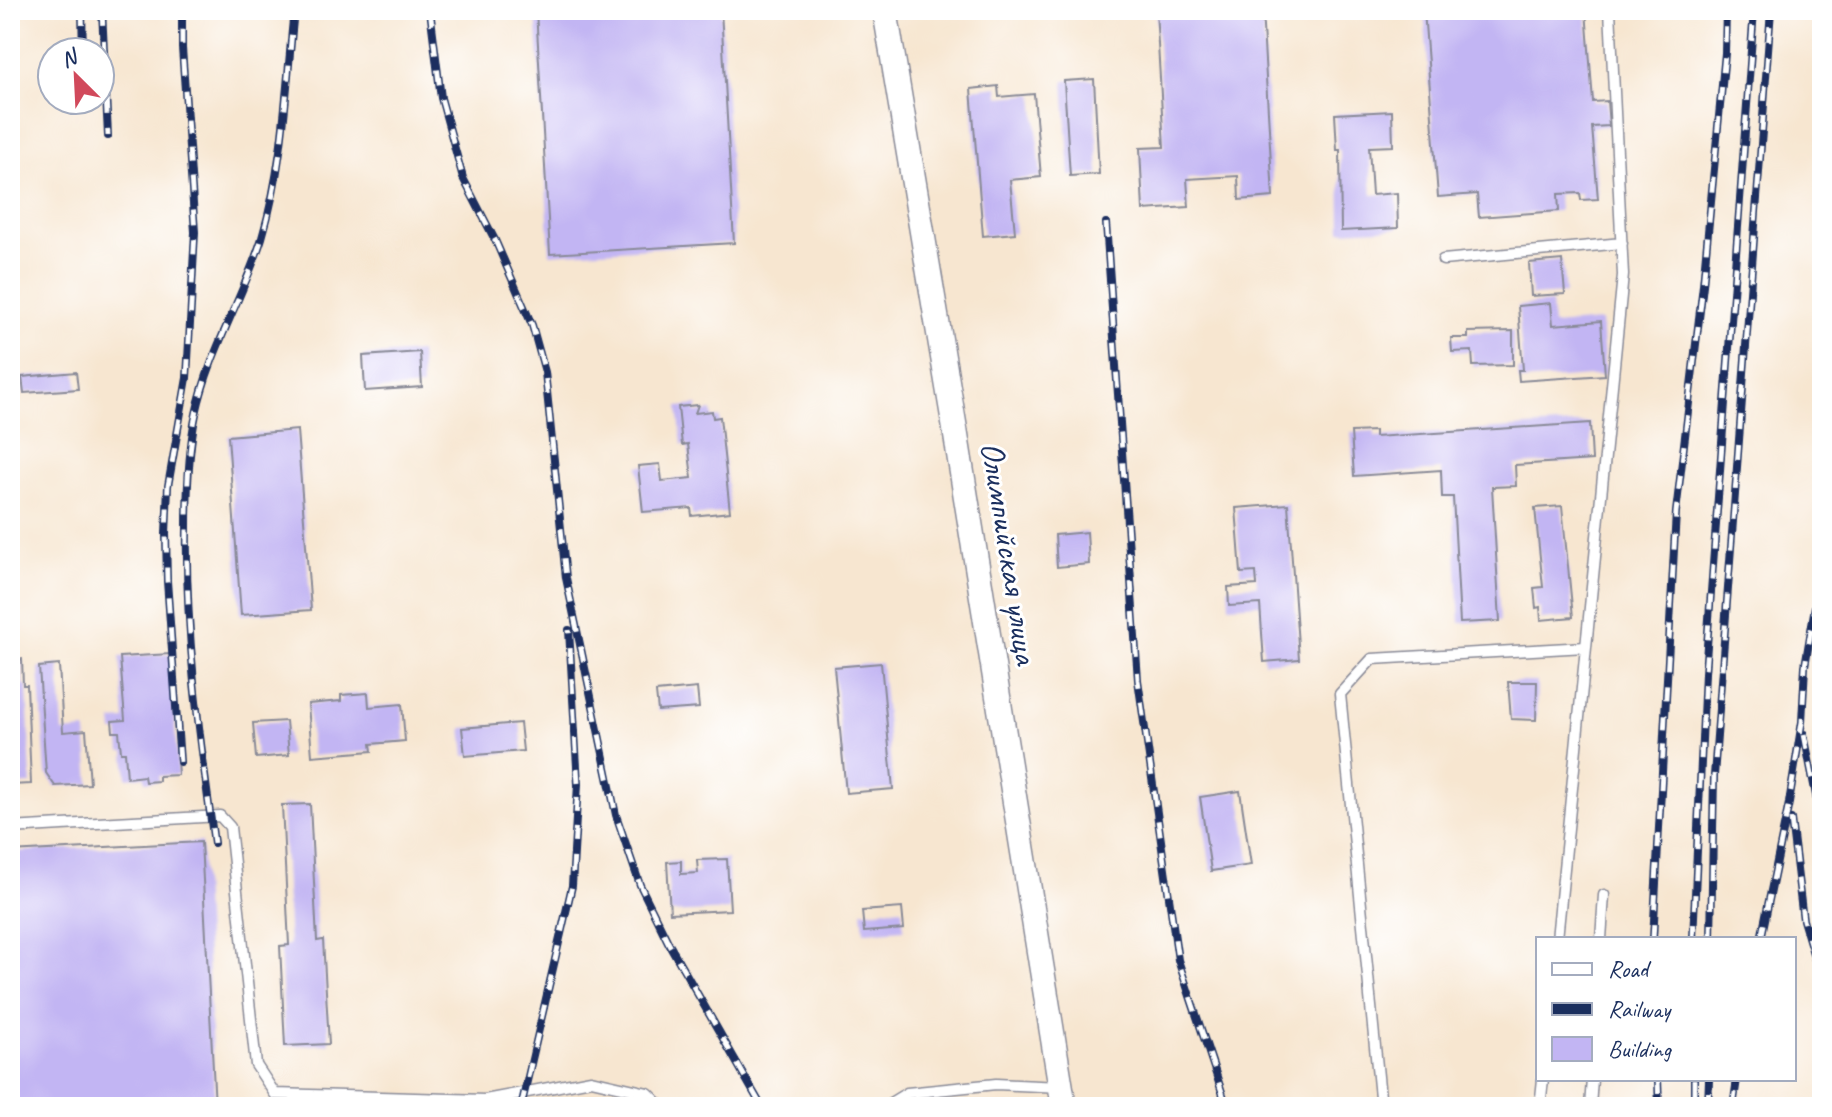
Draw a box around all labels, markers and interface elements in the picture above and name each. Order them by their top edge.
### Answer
north arrow [36,36,116,116]
text: N [56,42,83,74]
street label: Олимпийская улица [971,439,1049,669]
legend [1536,937,1796,1081]
text: Road [1608,954,1652,984]
text: Railway [1608,994,1672,1024]
text: Building [1608,1034,1673,1064]

